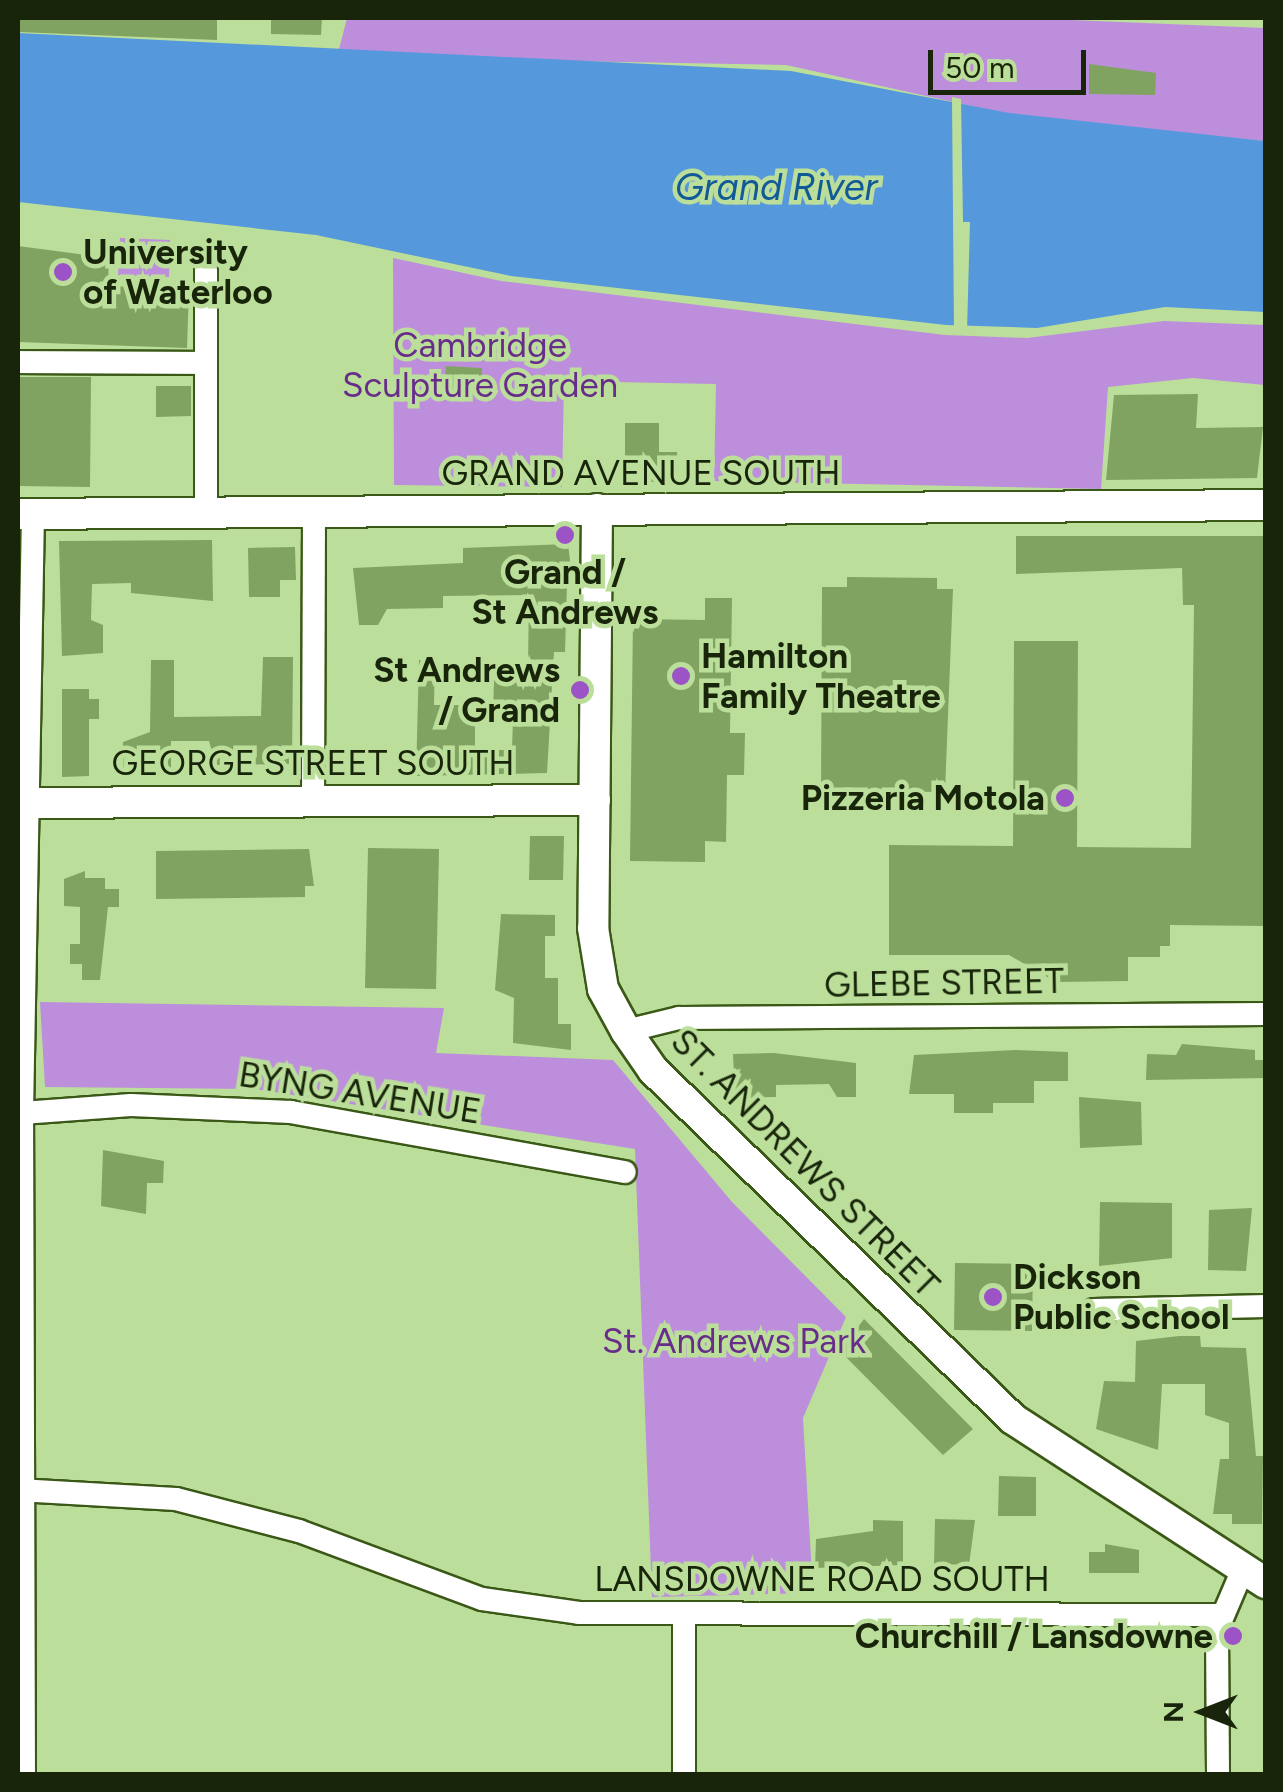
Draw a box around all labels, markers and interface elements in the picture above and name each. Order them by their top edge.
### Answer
scale bar [933,30,1090,92]
text: 50 m [945,49,1014,86]
water label: Grand River [675,165,877,211]
place label: University of Waterloo [83,231,273,313]
marker: University of Waterloo [52,261,74,283]
park label: Cambridge Sculpture Garden [342,324,618,406]
street label: GRAND AVENUE SOUTH [441,452,841,494]
marker: Grand / St Andrews [554,524,576,546]
place label: Grand / St Andrews [472,551,658,633]
place label: Hamilton Family Theatre [701,635,941,717]
place label: St Andrews / Grand [373,649,560,731]
marker: Hamilton Family Theatre [670,665,692,687]
marker: St Andrews / Grand [569,679,591,701]
street label: GEORGE STREET SOUTH [111,742,515,784]
place label: Pizzeria Motola [801,777,1045,819]
marker: Pizzeria Motola [1054,787,1076,809]
street label: GLEBE STREET [824,960,1064,1006]
street label: ST. ANDREWS STREET [662,1020,948,1306]
street label: BYNG AVENUE [236,1053,484,1133]
place label: Dickson Public School [1013,1256,1230,1338]
marker: Dickson Public School [982,1286,1004,1308]
park label: St. Andrews Park [602,1320,866,1362]
street label: LANSDOWNE ROAD SOUTH [594,1558,1050,1600]
place label: Churchill / Lansdowne [855,1615,1213,1657]
marker: Churchill / Lansdowne [1222,1625,1244,1647]
north arrow [1153,1662,1253,1762]
text: N [1156,1701,1190,1723]

